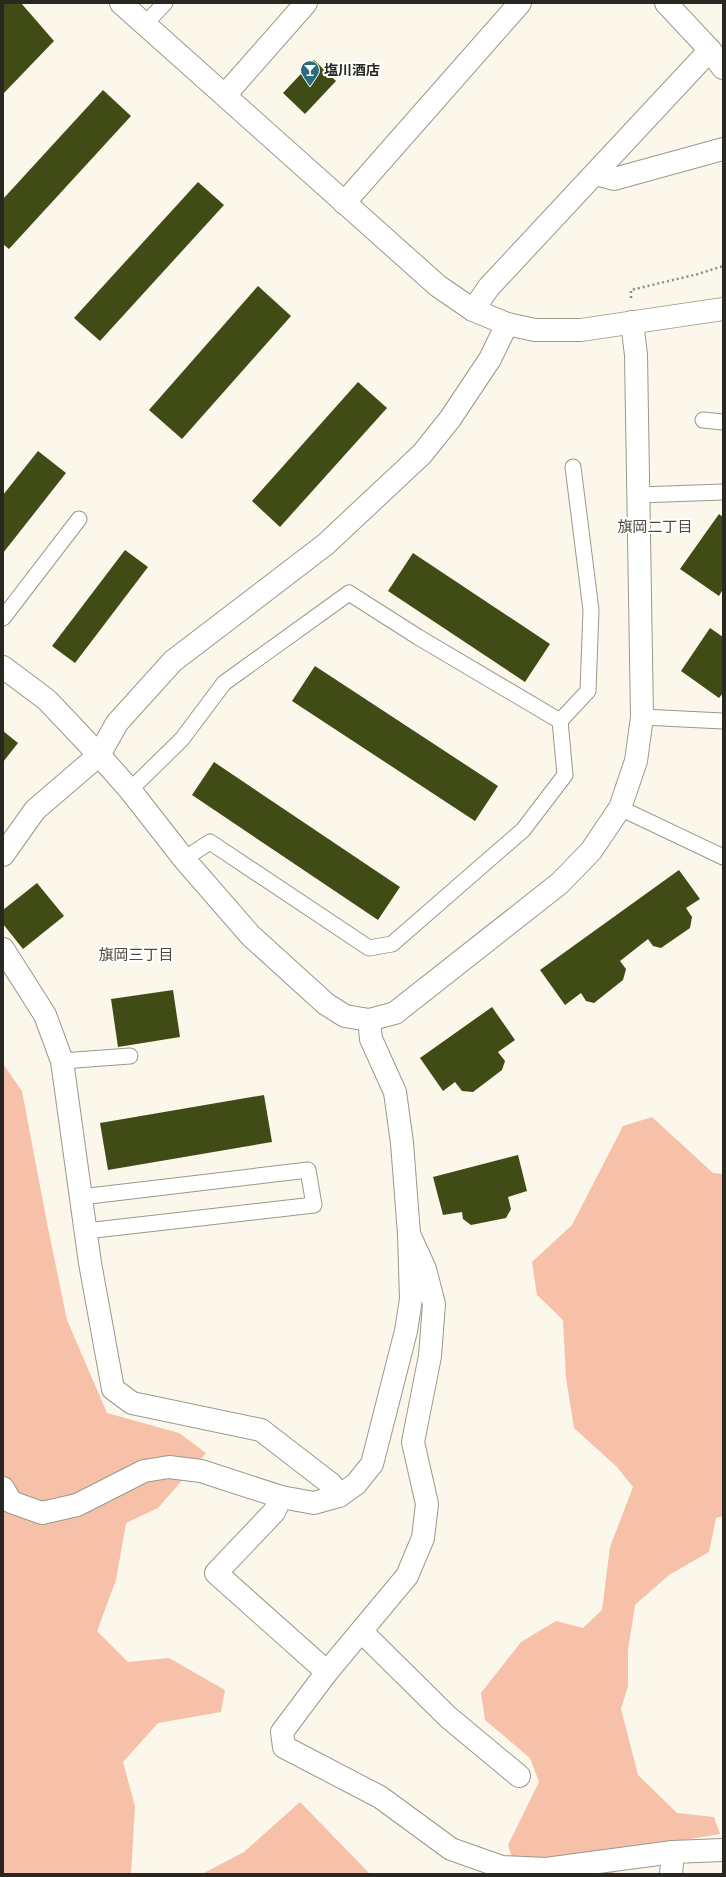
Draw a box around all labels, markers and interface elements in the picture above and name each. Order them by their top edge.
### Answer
bar icon: 塩川酒店 [299,59,321,87]
place label: 塩川酒店 [324,61,380,80]
district label: 旗岡二丁目 [617,517,693,537]
district label: 旗岡三丁目 [98,945,174,965]

